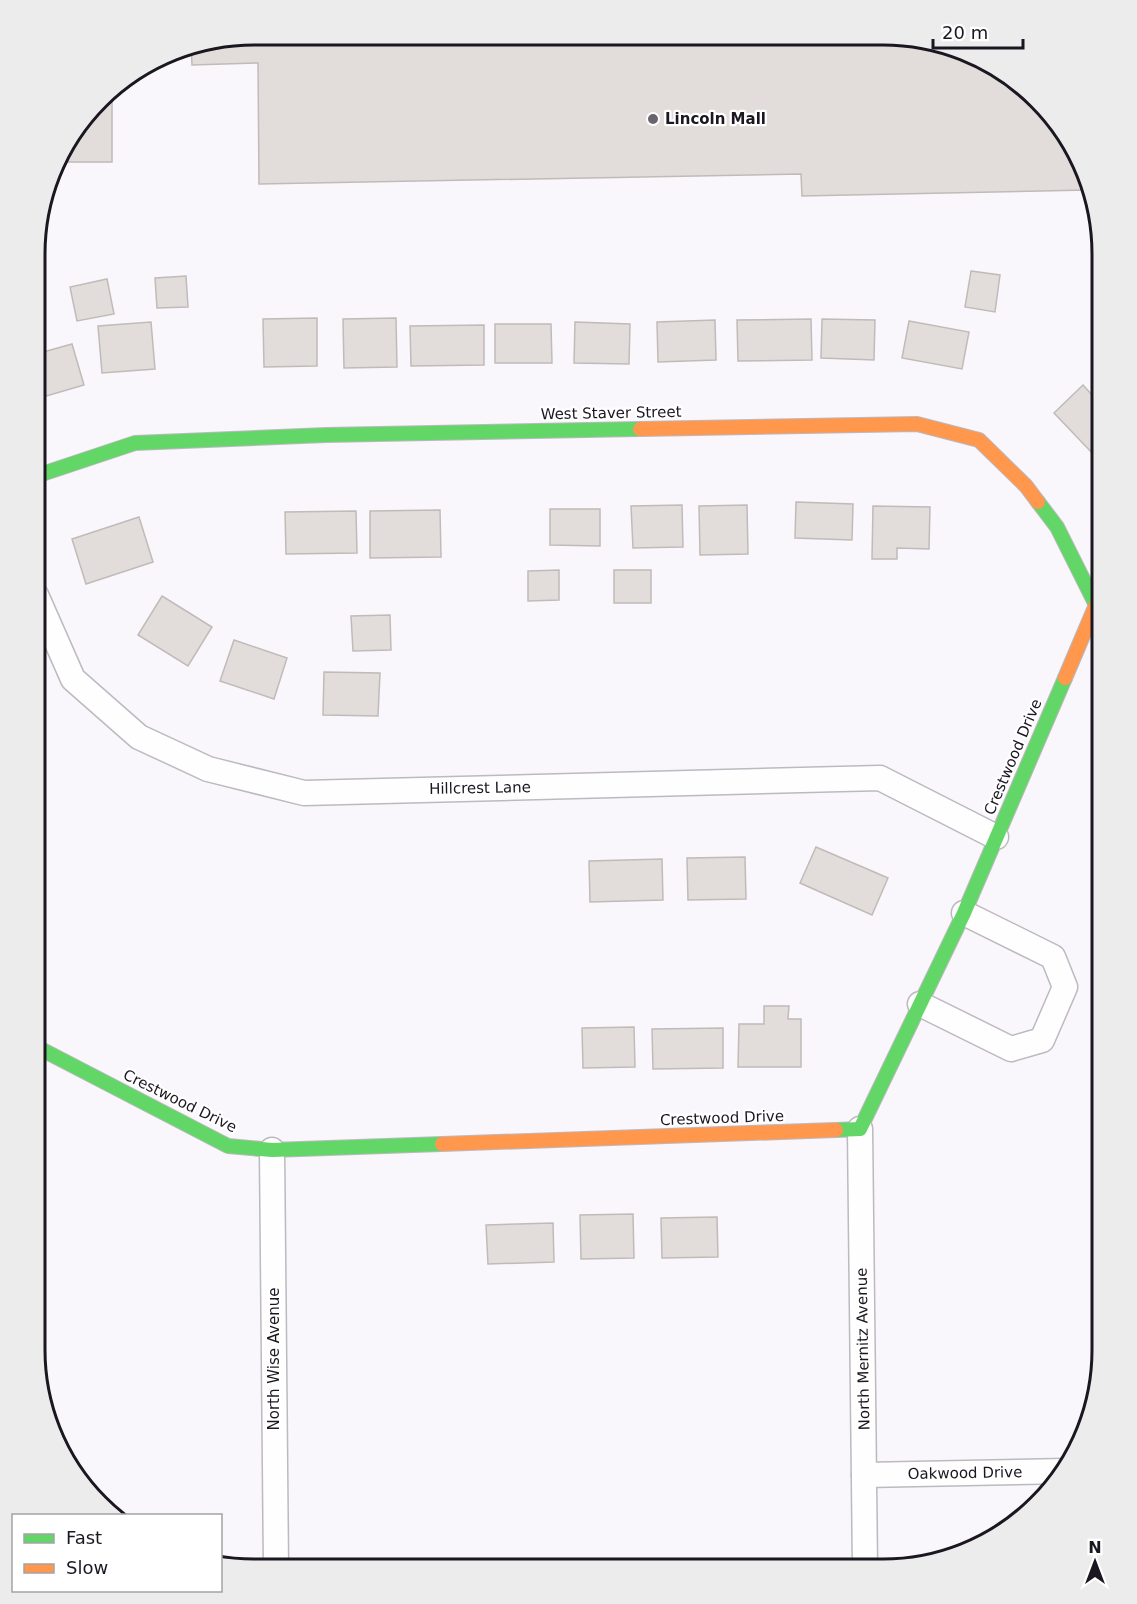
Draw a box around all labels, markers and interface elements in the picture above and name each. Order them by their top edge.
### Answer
scale bar [933,12,1023,50]
text: 20 m [942,22,988,43]
place label: Lincoln Mall [665,110,766,128]
marker: Lincoln Mall [646,112,660,126]
street label: West Staver Street [540,403,682,423]
street label: Crestwood Drive [980,696,1046,818]
street label: Hillcrest Lane [429,778,531,798]
street label: Crestwood Drive [120,1066,240,1136]
street label: Crestwood Drive [660,1107,784,1129]
street label: North Mernitz Avenue [853,1267,873,1431]
street label: North Wise Avenue [265,1288,283,1430]
street label: Oakwood Drive [908,1463,1022,1483]
legend [12,1514,222,1592]
text: Fast [66,1527,102,1548]
north arrow [1065,1532,1125,1592]
text: N [1088,1538,1102,1557]
text: Slow [66,1557,108,1578]

